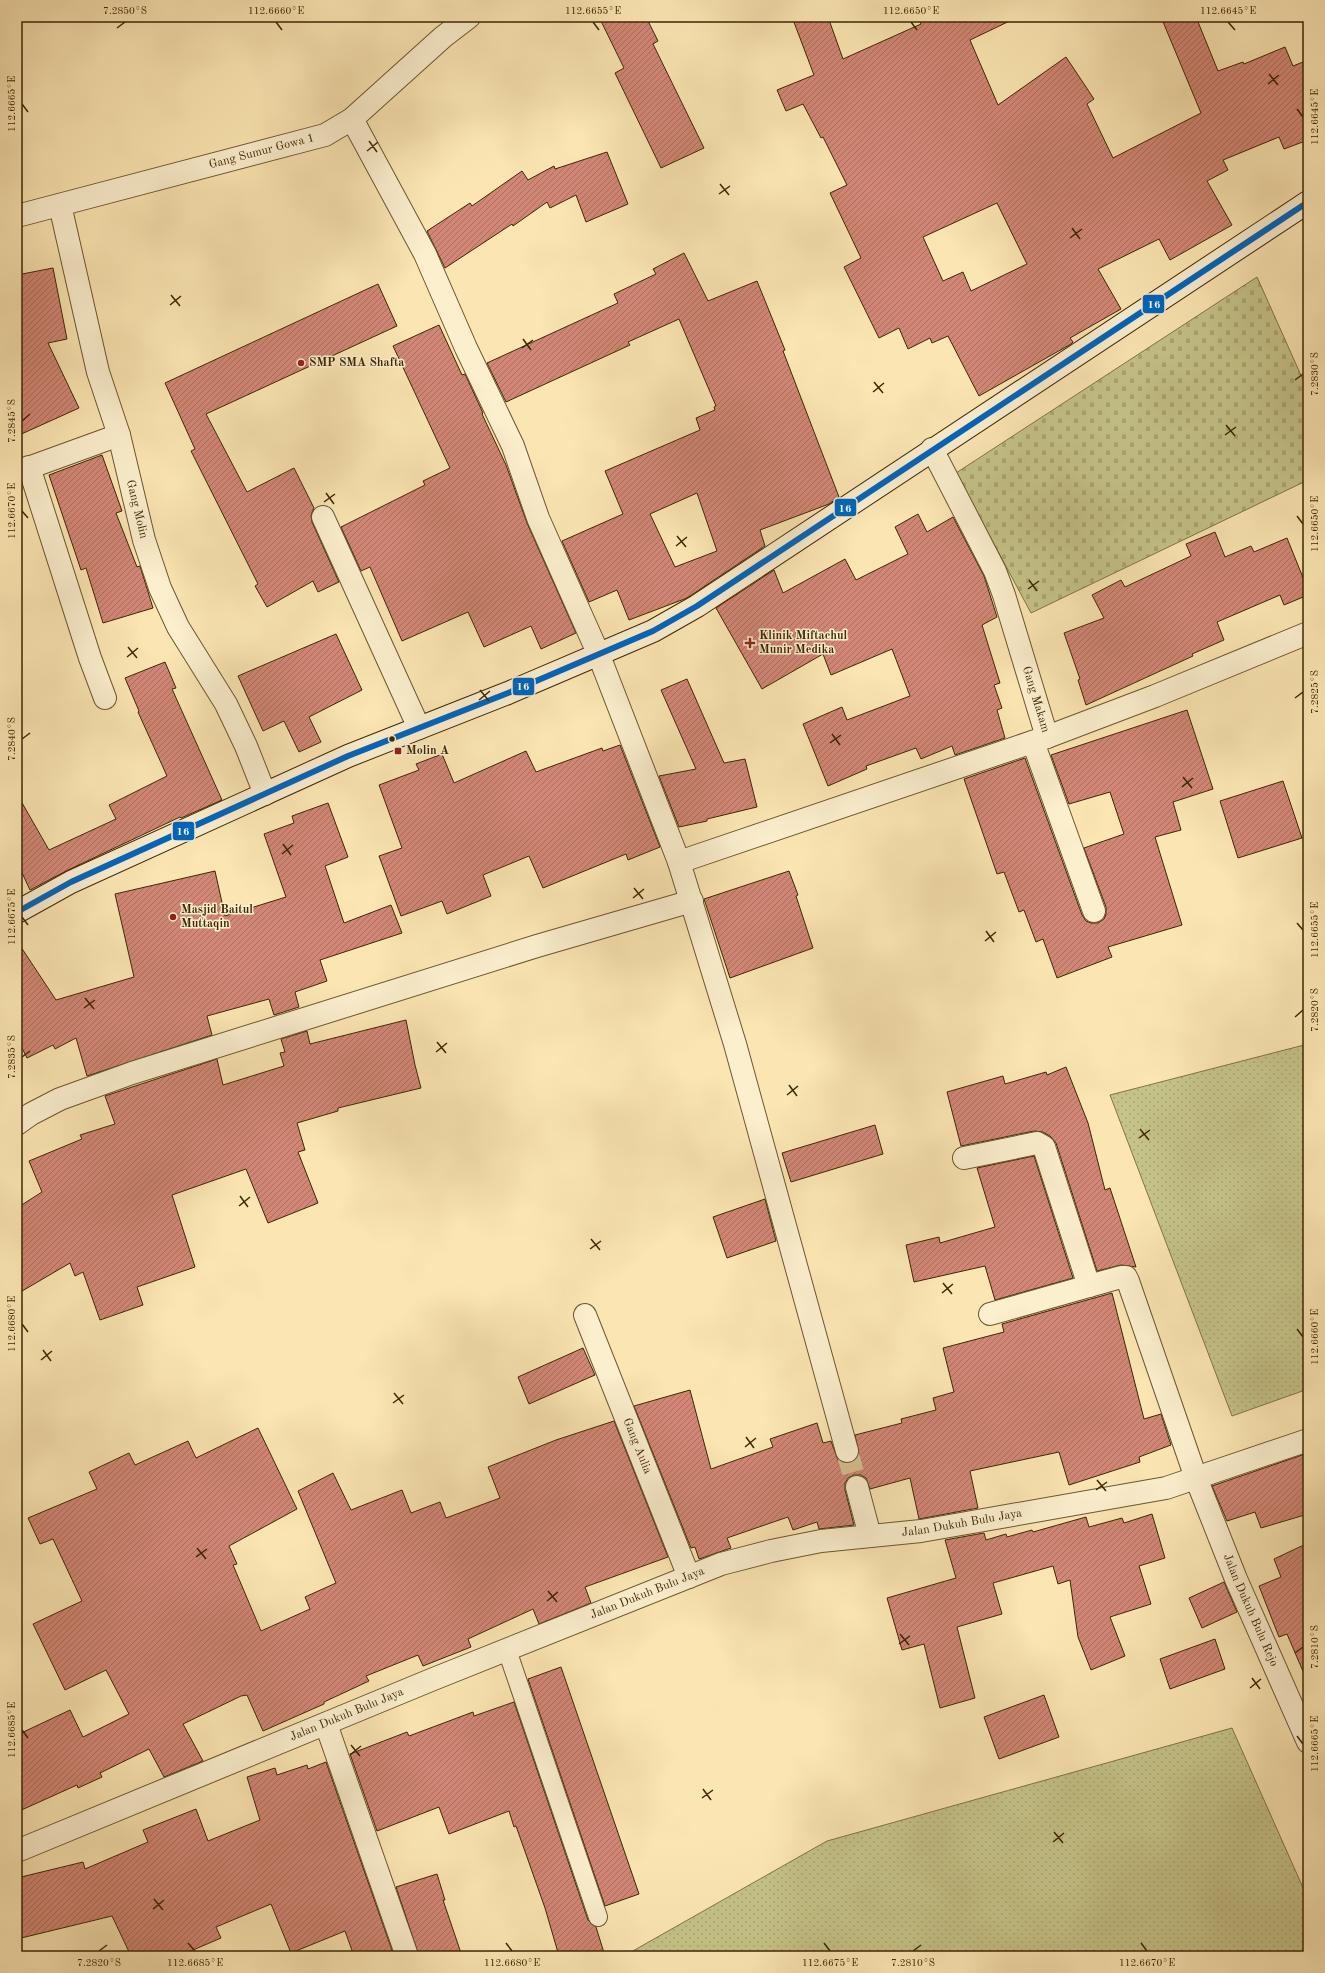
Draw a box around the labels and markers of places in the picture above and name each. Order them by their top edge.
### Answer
place label: SMP SMA Shafta [309,357,404,369]
marker: SMP SMA Shafta [296,358,306,368]
place label: Klinik Miftachul Munir Medika [759,630,848,656]
marker: Klinik Miftachul Munir Medika [744,637,756,649]
unlabelled marker [387,734,397,744]
place label: Molin A [406,745,449,757]
marker: Molin A [393,746,403,756]
place label: Masjid Baitul Muttaqin [181,904,253,930]
marker: Masjid Baitul Muttaqin [168,912,178,922]

